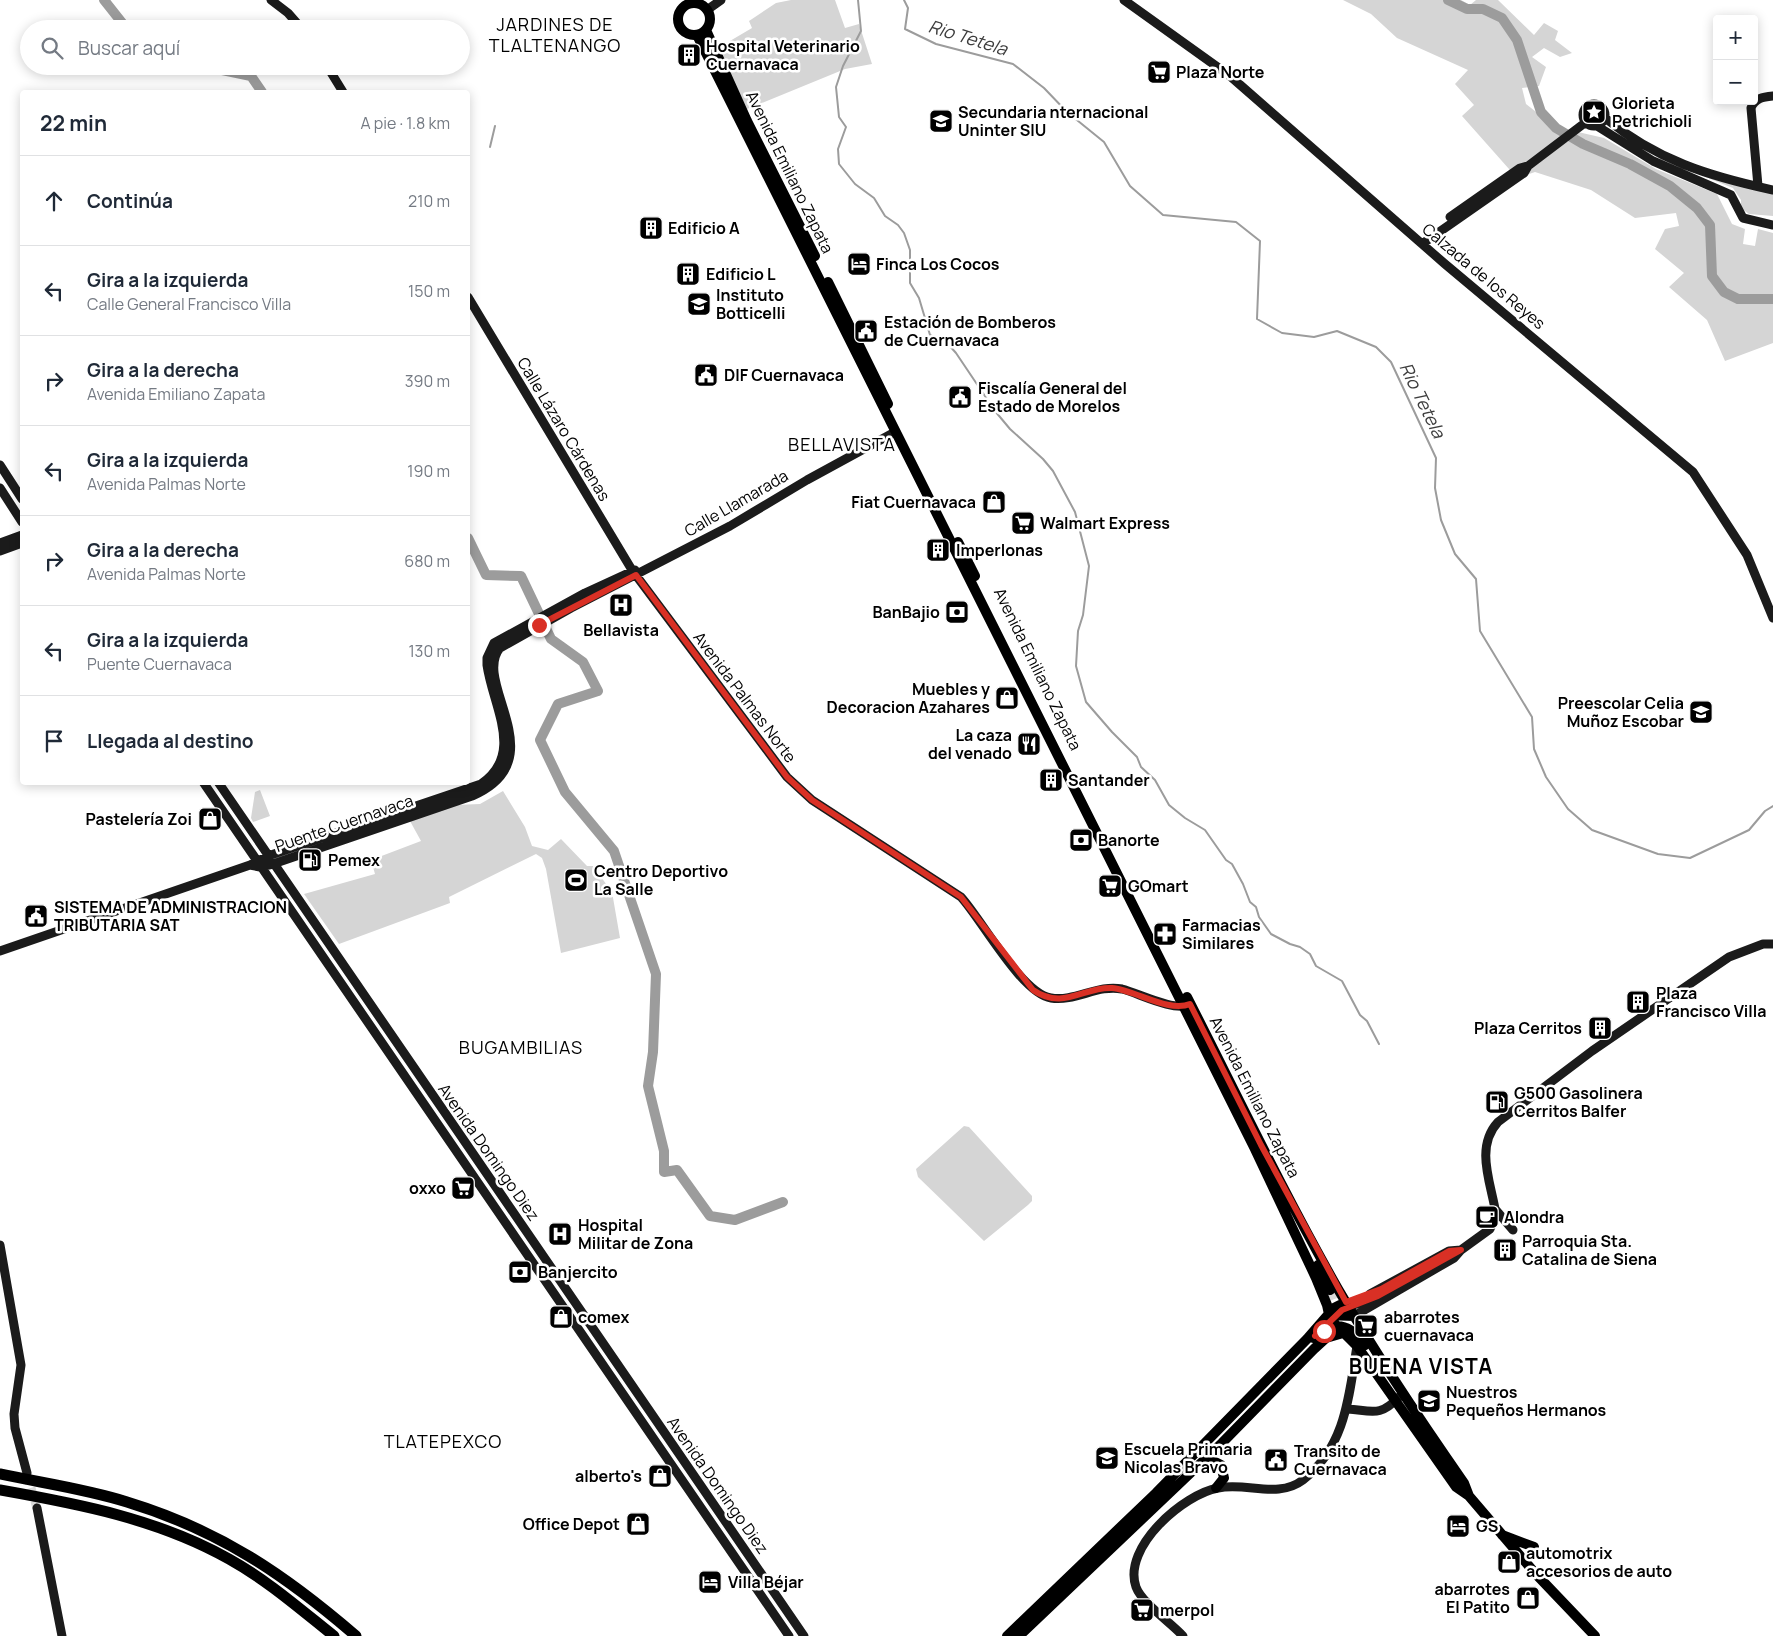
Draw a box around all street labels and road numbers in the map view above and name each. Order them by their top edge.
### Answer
street label: Avenida Emiliano Zapata [741,87,839,257]
street label: Calzada de los Reyes [1418,218,1550,334]
street label: Calle Lázaro Cárdenas [512,353,616,505]
street label: Calle Llamarada [680,464,792,542]
street label: Avenida Emiliano Zapata [989,584,1087,754]
street label: Avenida Palmas Norte [688,627,802,767]
street label: Puente Cuernavaca [272,789,416,857]
street label: Avenida Emiliano Zapata [1205,1012,1305,1182]
street label: Avenida Domingo Diez [433,1079,545,1225]
street label: Avenida Domingo Diez [662,1412,774,1558]

